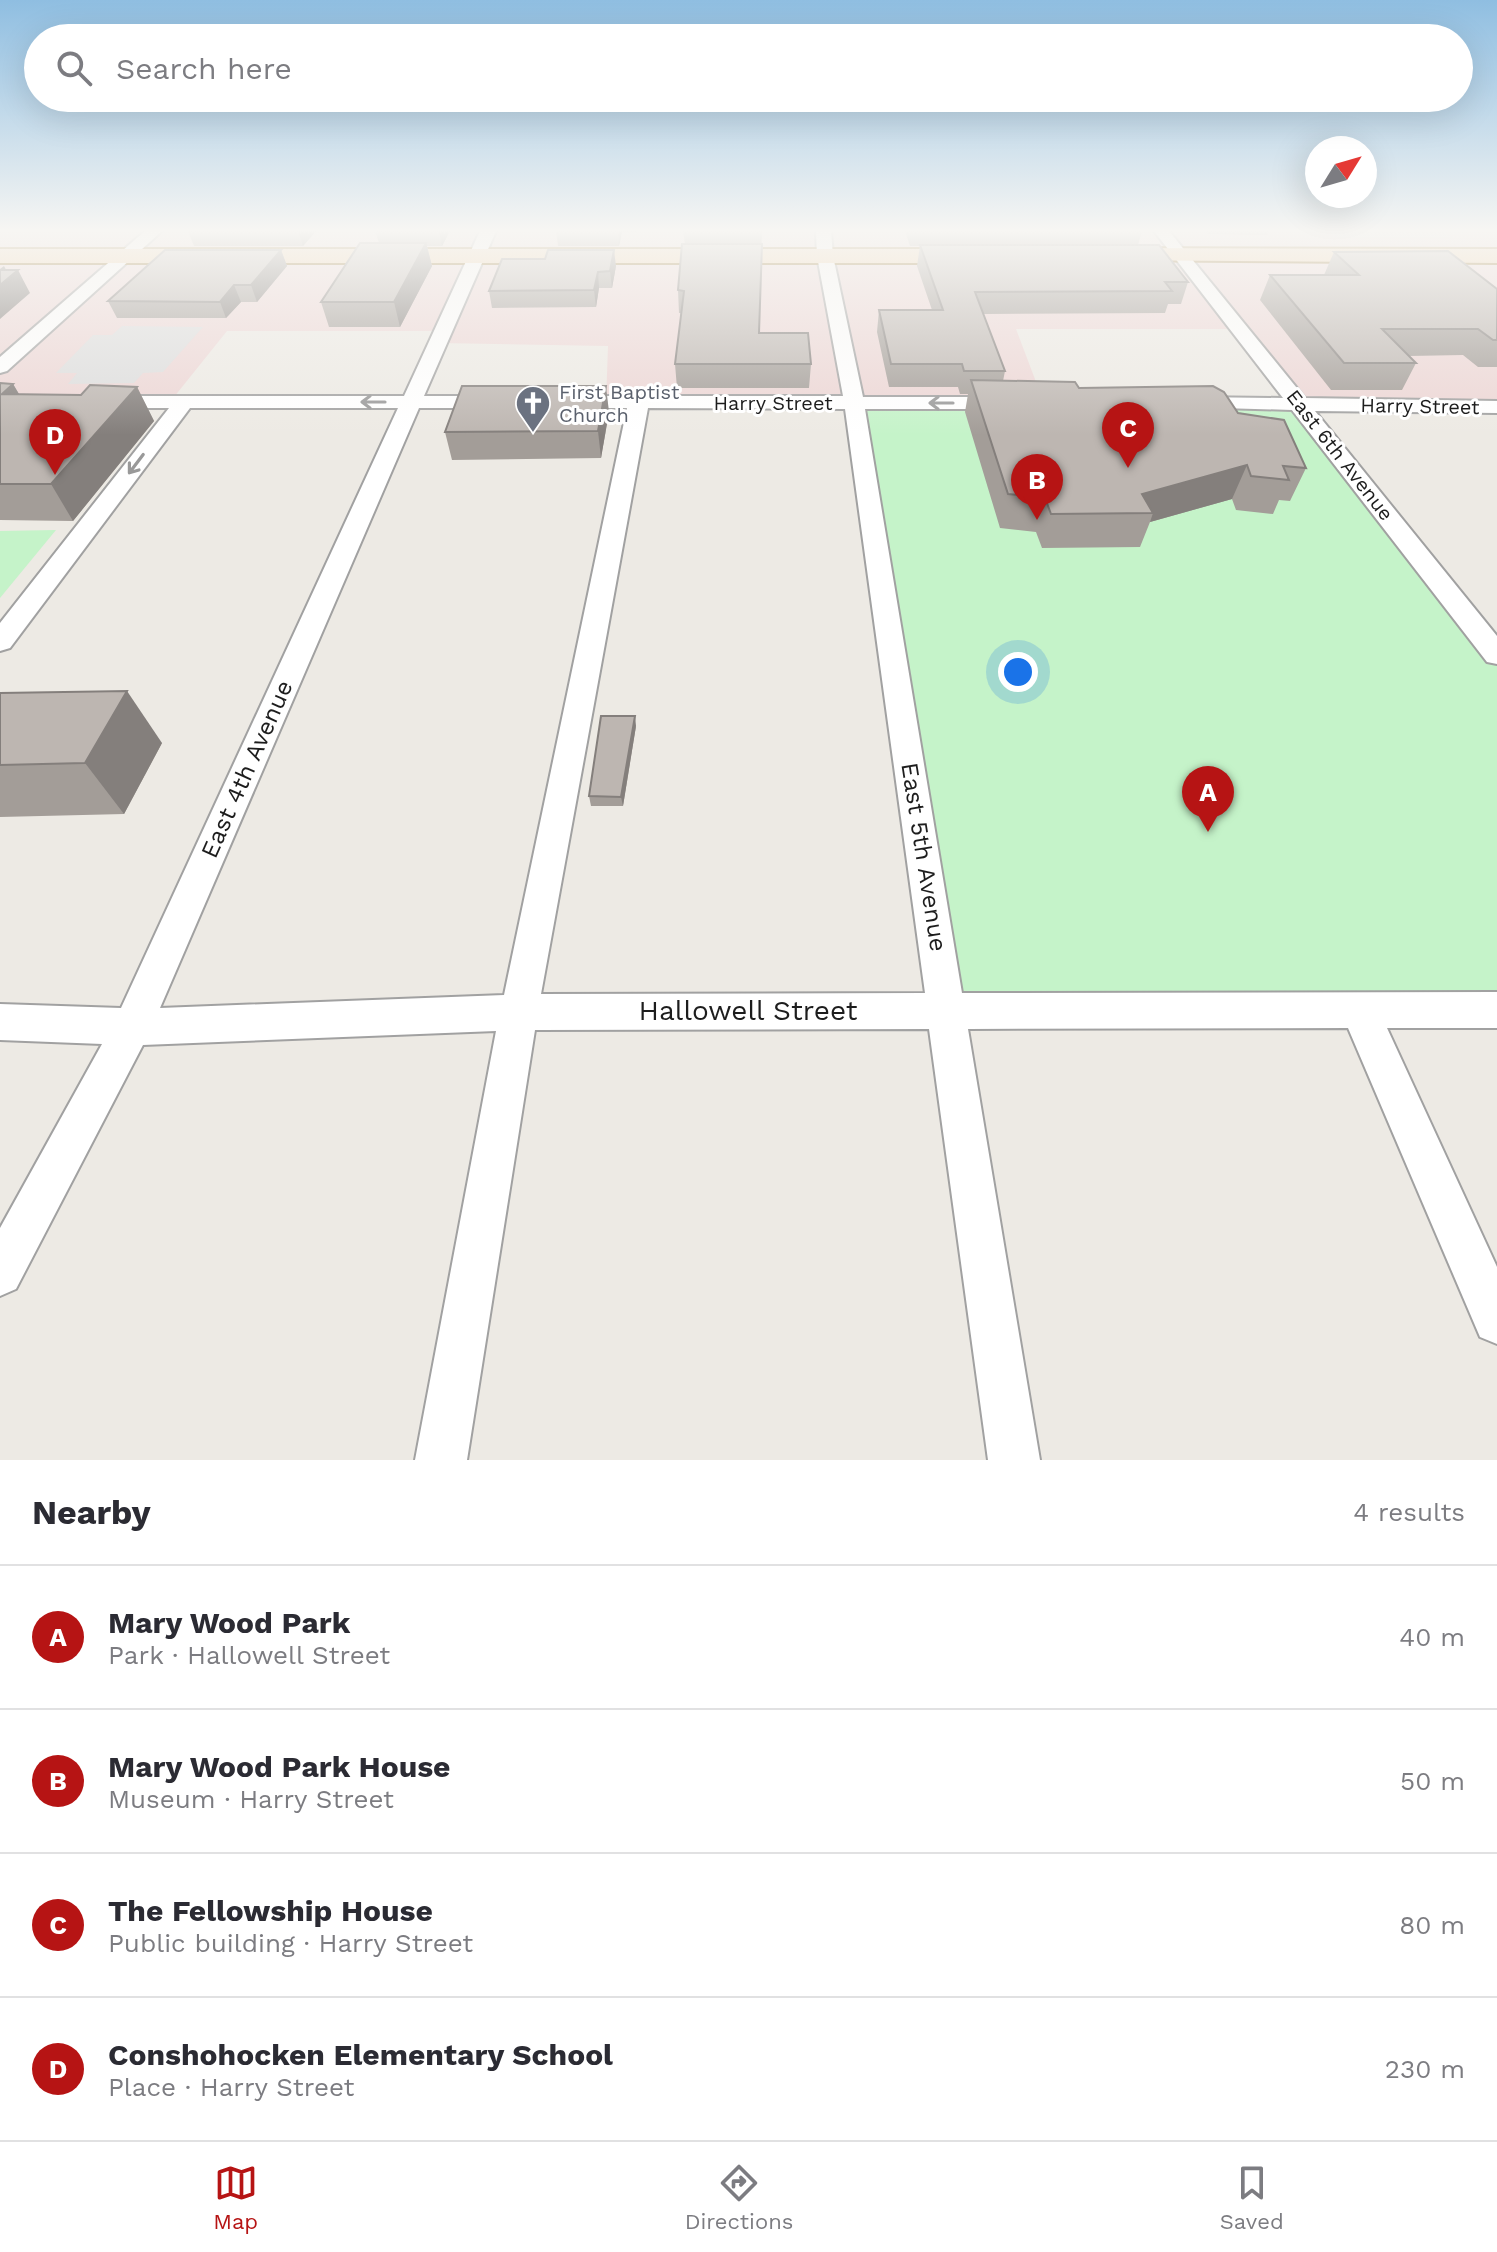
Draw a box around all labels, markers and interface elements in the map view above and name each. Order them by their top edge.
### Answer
search box [24,24,1473,112]
icon: search [52,46,96,90]
text: Search here [116,51,292,86]
north arrow [1305,136,1377,208]
place label: First Baptist Church [559,380,680,427]
church icon: First Baptist Church [514,384,552,434]
street label: East 6th Avenue [1281,385,1399,525]
street label: Harry Street [713,391,833,415]
street label: Harry Street [1360,393,1480,419]
one-way arrow [360,394,387,410]
one-way arrow [928,395,955,411]
pin: C [1102,402,1154,468]
pin: D [29,409,81,475]
one-way arrow [128,453,145,474]
pin: B [1011,454,1063,520]
your location [998,652,1038,692]
street label: East 4th Avenue [195,676,299,862]
street label: East 5th Avenue [895,761,953,953]
pin: A [1182,766,1234,832]
street label: Hallowell Street [639,994,858,1027]
text: Nearby [32,1492,151,1532]
text: 4 results [1353,1497,1465,1527]
text: Mary Wood Park [108,1605,350,1640]
text: A [49,1622,67,1652]
text: 40 m [1399,1622,1465,1652]
text: Park · Hallowell Street [108,1640,390,1670]
text: Mary Wood Park House [108,1749,451,1784]
text: B [49,1766,67,1796]
text: 50 m [1400,1766,1465,1796]
text: Museum · Harry Street [108,1784,394,1814]
text: The Fellowship House [108,1893,433,1928]
text: C [49,1910,67,1940]
text: 80 m [1399,1910,1465,1940]
text: Public building · Harry Street [108,1928,473,1958]
text: Conshohocken Elementary School [108,2037,613,2072]
text: D [49,2054,67,2084]
text: 230 m [1385,2054,1465,2084]
text: Place · Harry Street [108,2072,354,2102]
tab: Map [213,2161,258,2234]
tab: Directions [685,2161,793,2234]
tab: Saved [1220,2161,1284,2234]

